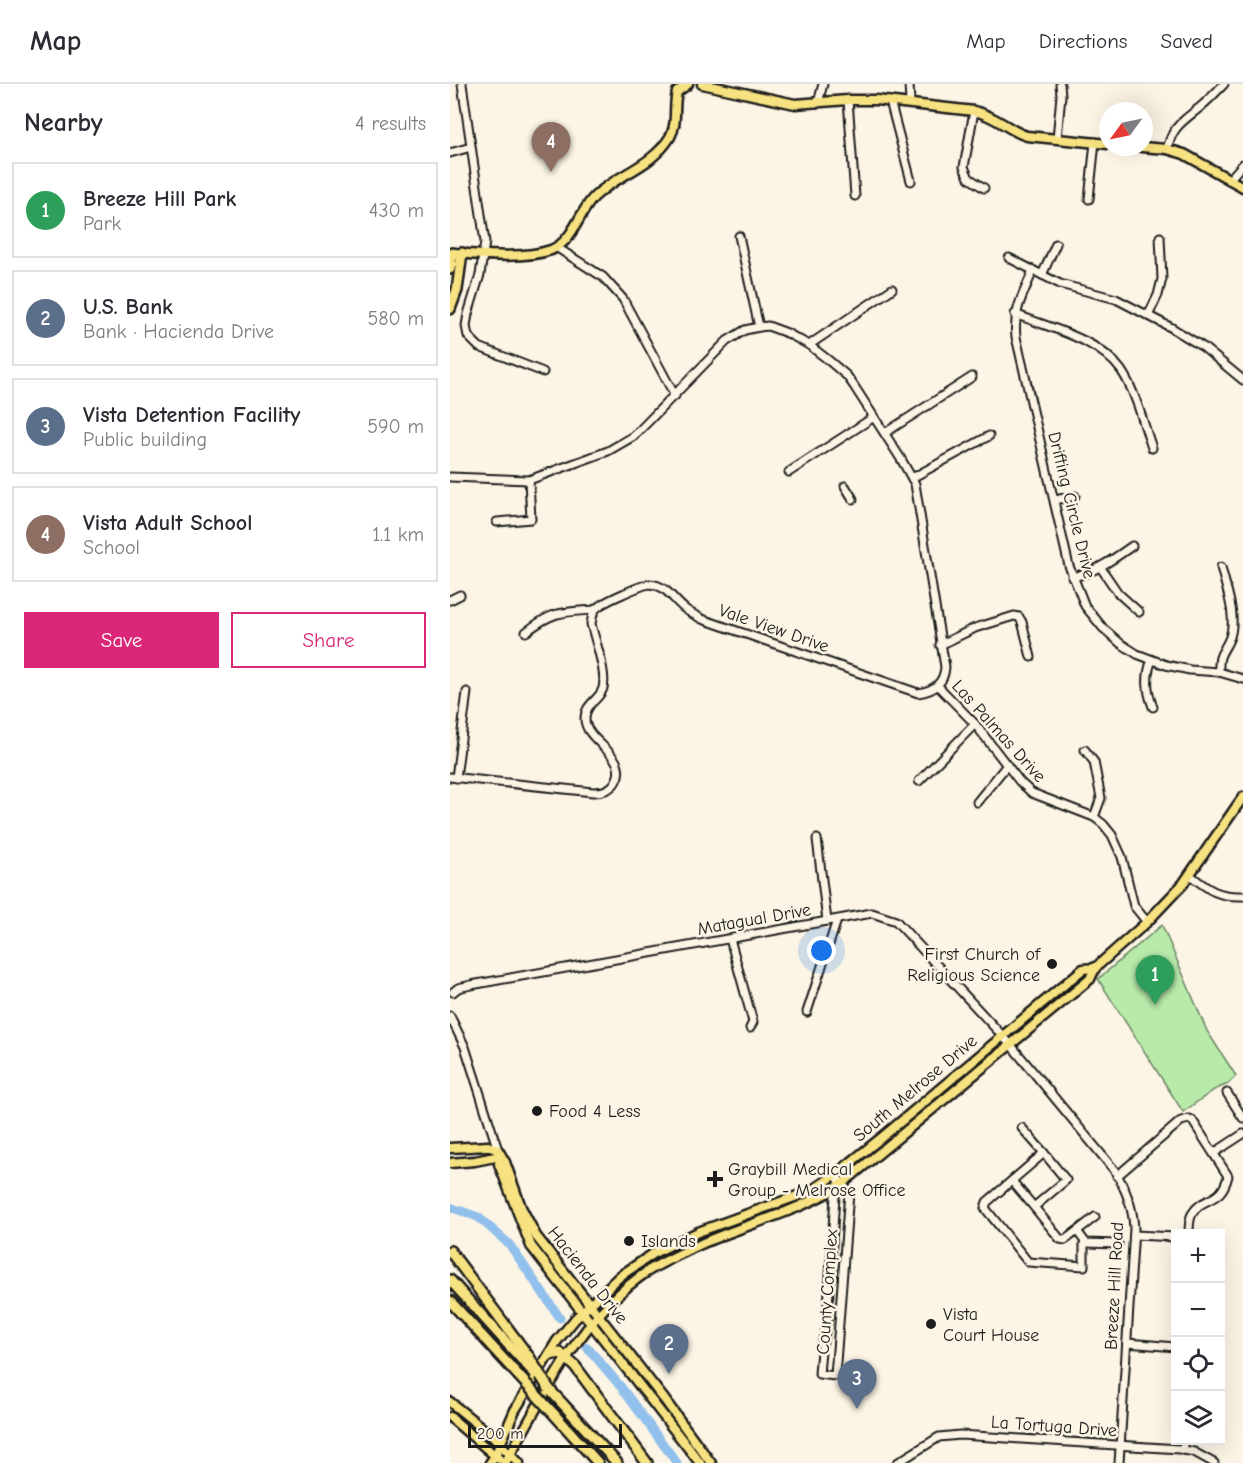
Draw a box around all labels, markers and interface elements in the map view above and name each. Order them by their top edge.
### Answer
text: Map [30,25,81,57]
text: Map [966,29,1006,53]
text: Directions [1039,29,1128,53]
text: Saved [1161,29,1213,53]
north arrow [1099,102,1153,156]
text: Nearby [24,108,103,138]
text: 4 results [355,112,426,135]
pin: 4 [532,122,570,172]
text: Breeze Hill Park [83,186,236,212]
text: 1 [42,199,49,222]
text: 430 m [369,199,424,222]
text: Park [83,212,121,235]
text: U.S. Bank [83,294,173,320]
text: 2 [41,307,50,330]
text: 580 m [367,307,424,330]
text: Bank · Hacienda Drive [83,320,274,343]
text: Vista Detention Facility [83,402,300,428]
text: 3 [41,415,50,438]
text: 590 m [367,415,424,438]
text: Public building [83,428,207,451]
street label: Drifting Circle Drive [1043,430,1100,581]
text: Vista Adult School [83,510,252,536]
text: 4 [41,523,50,546]
text: 1.1 km [372,523,424,546]
text: School [83,536,140,559]
street label: Vale View Drive [716,600,832,657]
button: Save [24,612,219,668]
button: Share [231,612,426,668]
street label: Las Palmas Drive [947,676,1050,787]
street label: Matagual Drive [696,899,813,940]
your location [807,936,836,965]
place label: First Church of Religious Science [907,944,1041,986]
pin: 1 [1136,956,1174,1005]
marker: First Church of Religious Science [1045,957,1059,971]
street label: South Melrose Drive [849,1031,981,1146]
place label: Food 4 Less [549,1101,640,1122]
marker: Food 4 Less [530,1104,544,1118]
place label: Graybill Medical Group - Melrose Office [728,1159,905,1201]
marker: Graybill Medical Group - Melrose Office [706,1170,724,1188]
street label: Breeze Hill Road [1101,1221,1128,1351]
street label: Hacienda Drive [543,1222,632,1328]
street label: County Complex [813,1228,842,1355]
map controls [1171,1229,1225,1445]
button: + [1171,1229,1225,1283]
place label: Islands [641,1231,696,1252]
marker: Islands [622,1234,636,1248]
button: − [1171,1283,1225,1337]
place label: Vista Court House [943,1304,1039,1346]
marker: Vista Court House [924,1317,938,1331]
pin: 2 [650,1324,688,1374]
button: locate [1171,1337,1225,1391]
pin: 3 [838,1360,876,1409]
button: layers [1171,1391,1225,1445]
street label: La Tortuga Drive [990,1412,1118,1441]
scale bar [468,1421,622,1448]
text: 200 m [477,1425,523,1443]

